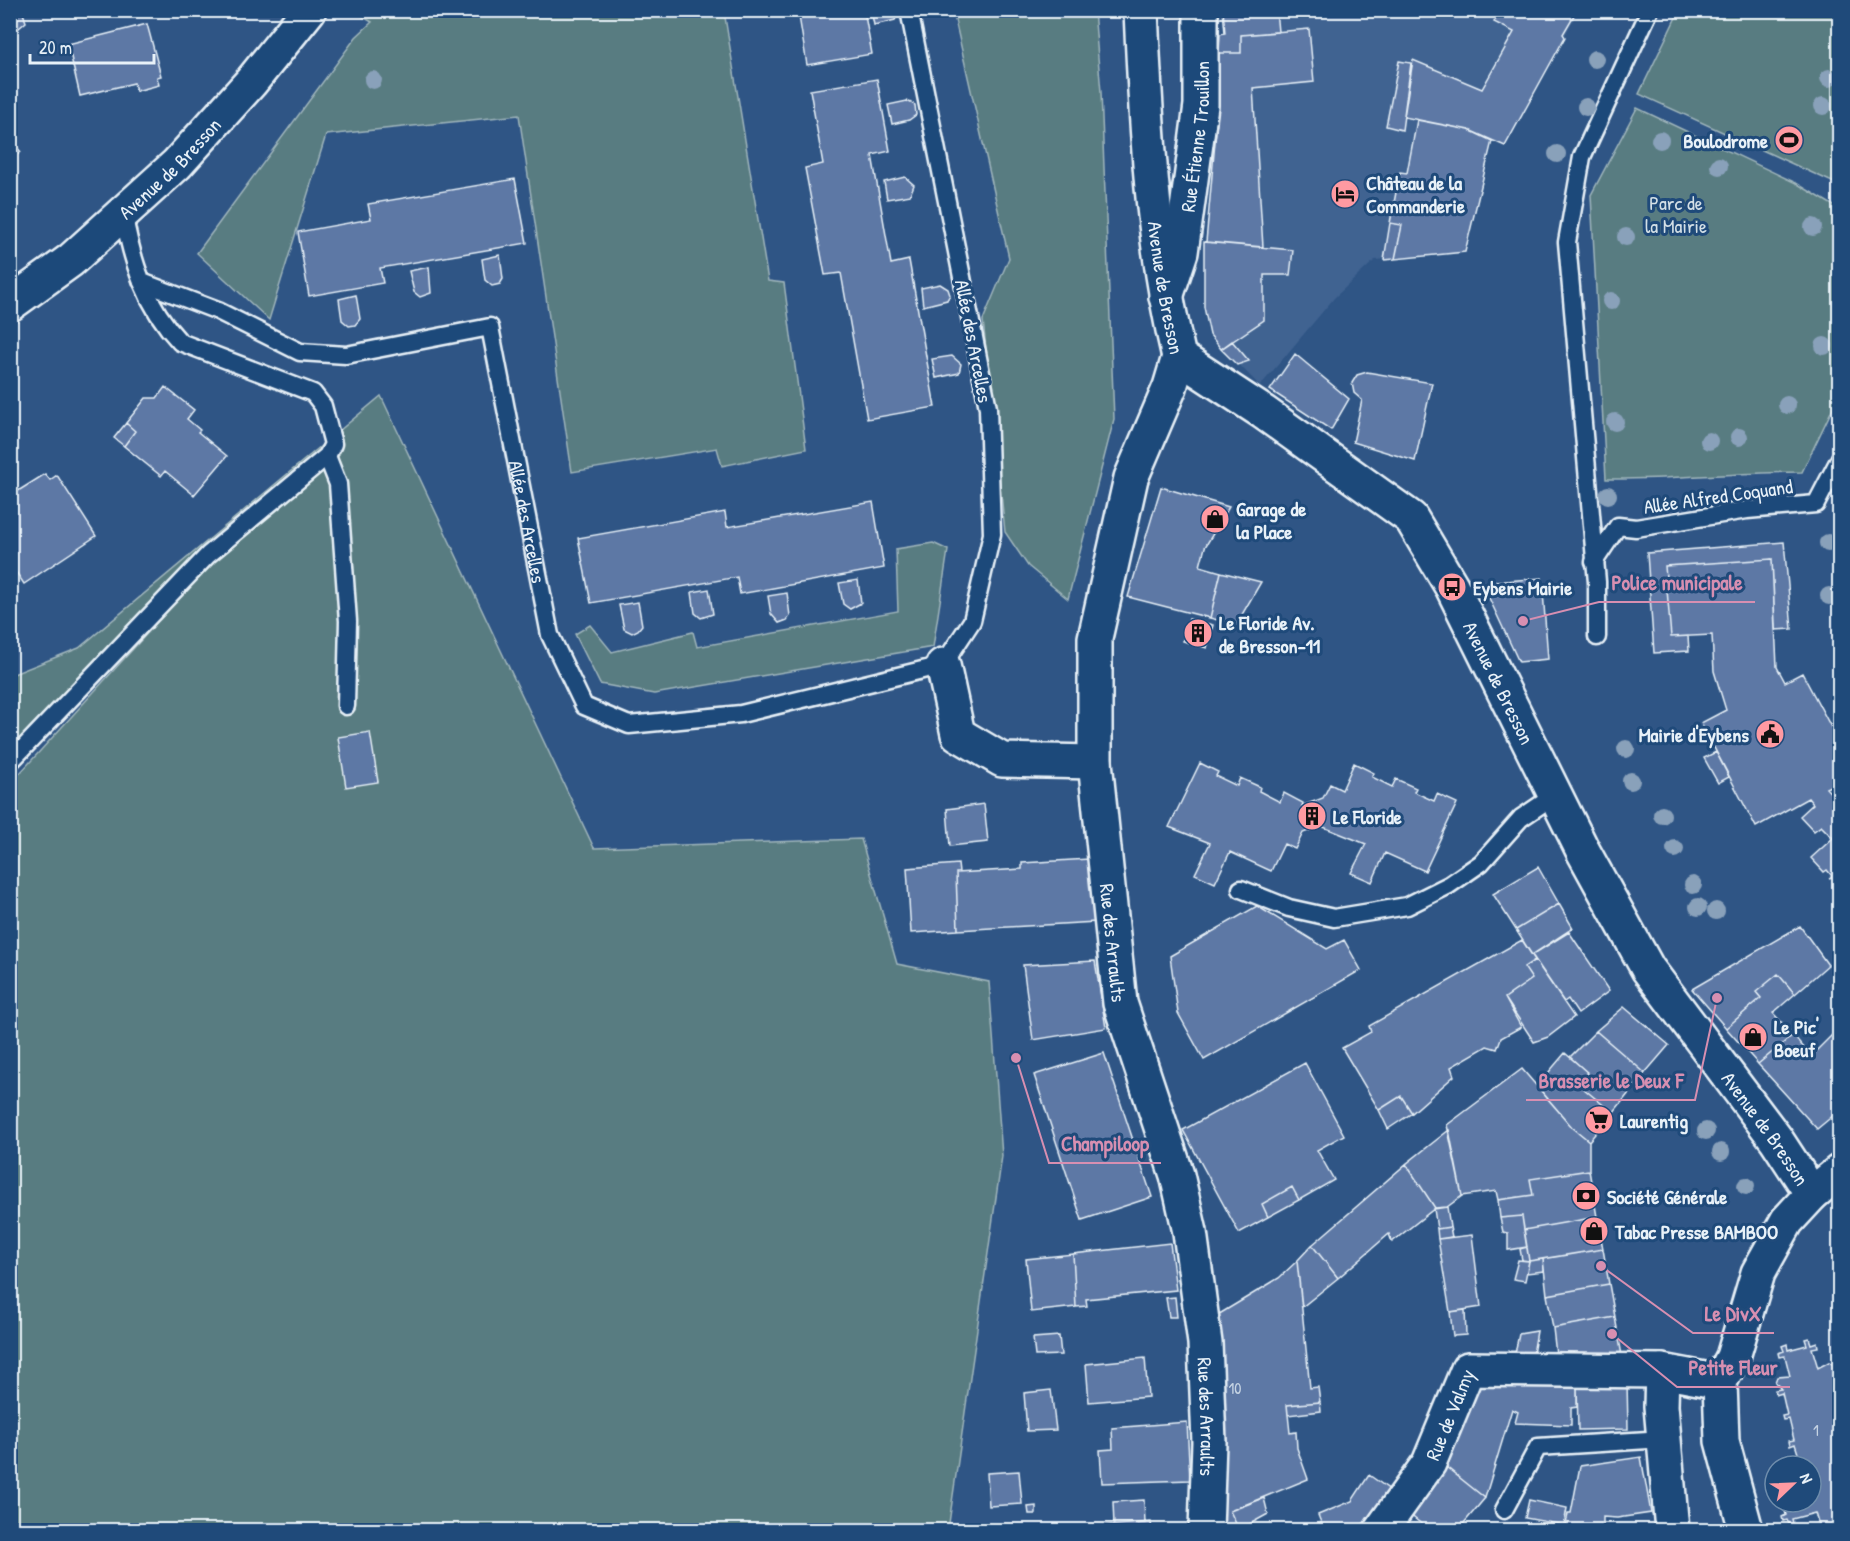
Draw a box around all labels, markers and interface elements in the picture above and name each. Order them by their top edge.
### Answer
scale bar [30,27,154,65]
text: 20 m [39,35,72,60]
street label: Rue Étienne Trouillon [1173,61,1215,214]
street label: Avenue de Bresson [112,111,226,225]
sports icon: Boulodrome [1773,124,1805,156]
place label: Boulodrome [1683,127,1768,154]
place label: Château de la Commanderie [1366,169,1465,219]
hotel icon: Château de la Commanderie [1329,178,1361,210]
park label: Parc de la Mairie [1645,189,1707,239]
street label: Avenue de Bresson [1142,220,1191,357]
street label: Allée des Arcelles [949,277,999,405]
street label: Allée des Arcelles [503,458,553,586]
street label: Allée Alfred Coquand [1642,472,1794,520]
place label: Garage de la Place [1236,495,1306,545]
shop icon: Garage de la Place [1199,503,1231,535]
callout: Police municipale [1599,563,1755,602]
text: Police municipale [1611,568,1743,598]
bus stop icon: Eybens Mairie [1436,571,1468,603]
place label: Eybens Mairie [1473,574,1572,602]
place label: Le Floride Av. de Bresson-11 [1219,609,1320,659]
street label: Avenue de Bresson [1458,616,1541,749]
building icon: Le Floride Av. de Bresson-11 [1182,617,1214,649]
public building icon: Mairie d'Eybens [1754,718,1786,750]
place label: Mairie d'Eybens [1639,721,1749,749]
building icon: Le Floride [1296,800,1328,832]
place label: Le Floride [1333,803,1402,830]
street label: Rue des Arraults [1094,882,1133,1003]
place label: Le Pic' Boeuf [1774,1013,1819,1063]
shop icon: Le Pic' Boeuf [1737,1021,1769,1053]
callout: Brasserie le Deux F [1526,1061,1695,1100]
text: Brasserie le Deux F [1538,1066,1685,1095]
street label: Avenue de Bresson [1716,1066,1816,1190]
supermarket icon: Laurentig [1583,1104,1615,1136]
place label: Laurentig [1620,1107,1688,1135]
callout: Champiloop [1049,1124,1161,1163]
text: Champiloop [1061,1129,1150,1159]
bank icon: Société Générale [1570,1180,1602,1212]
place label: Société Générale [1607,1183,1727,1210]
shop icon: Tabac Presse BAMBOO [1578,1215,1610,1247]
place label: Tabac Presse BAMBOO [1614,1218,1778,1245]
callout: Le DivX [1693,1294,1774,1333]
text: Le DivX [1705,1299,1762,1328]
callout: Petite Fleur [1677,1348,1790,1387]
text: Petite Fleur [1688,1353,1778,1382]
street label: Rue des Arraults [1192,1357,1223,1477]
street label: Rue de Valmy [1418,1365,1480,1464]
house number: 10 [1229,1377,1241,1399]
house number: 1 [1813,1419,1819,1441]
north arrow [1763,1454,1823,1514]
text: N [1795,1470,1819,1487]

